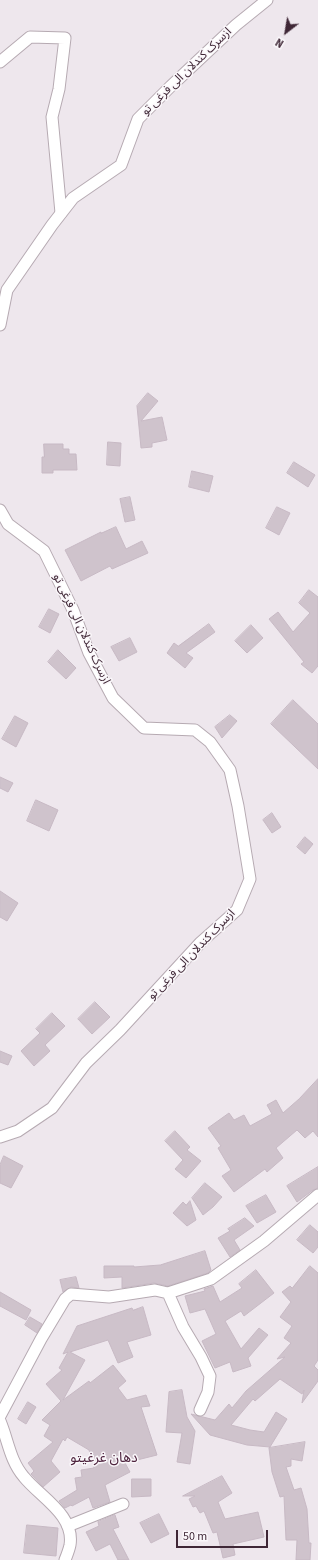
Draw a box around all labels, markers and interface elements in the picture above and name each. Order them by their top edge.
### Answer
north arrow [266,12,306,52]
street label: ازسرک کندلان الی فرغی تو [139,25,235,119]
text: N [273,34,287,51]
street label: ازسرک کندلان الی فرغی تو [49,572,113,686]
street label: ازسرک کندلان الی فرغی تو [145,907,239,1003]
district label: دهان غرغیتو [70,1451,138,1467]
scale bar [178,1522,270,1548]
text: 50 m [183,1528,207,1545]

